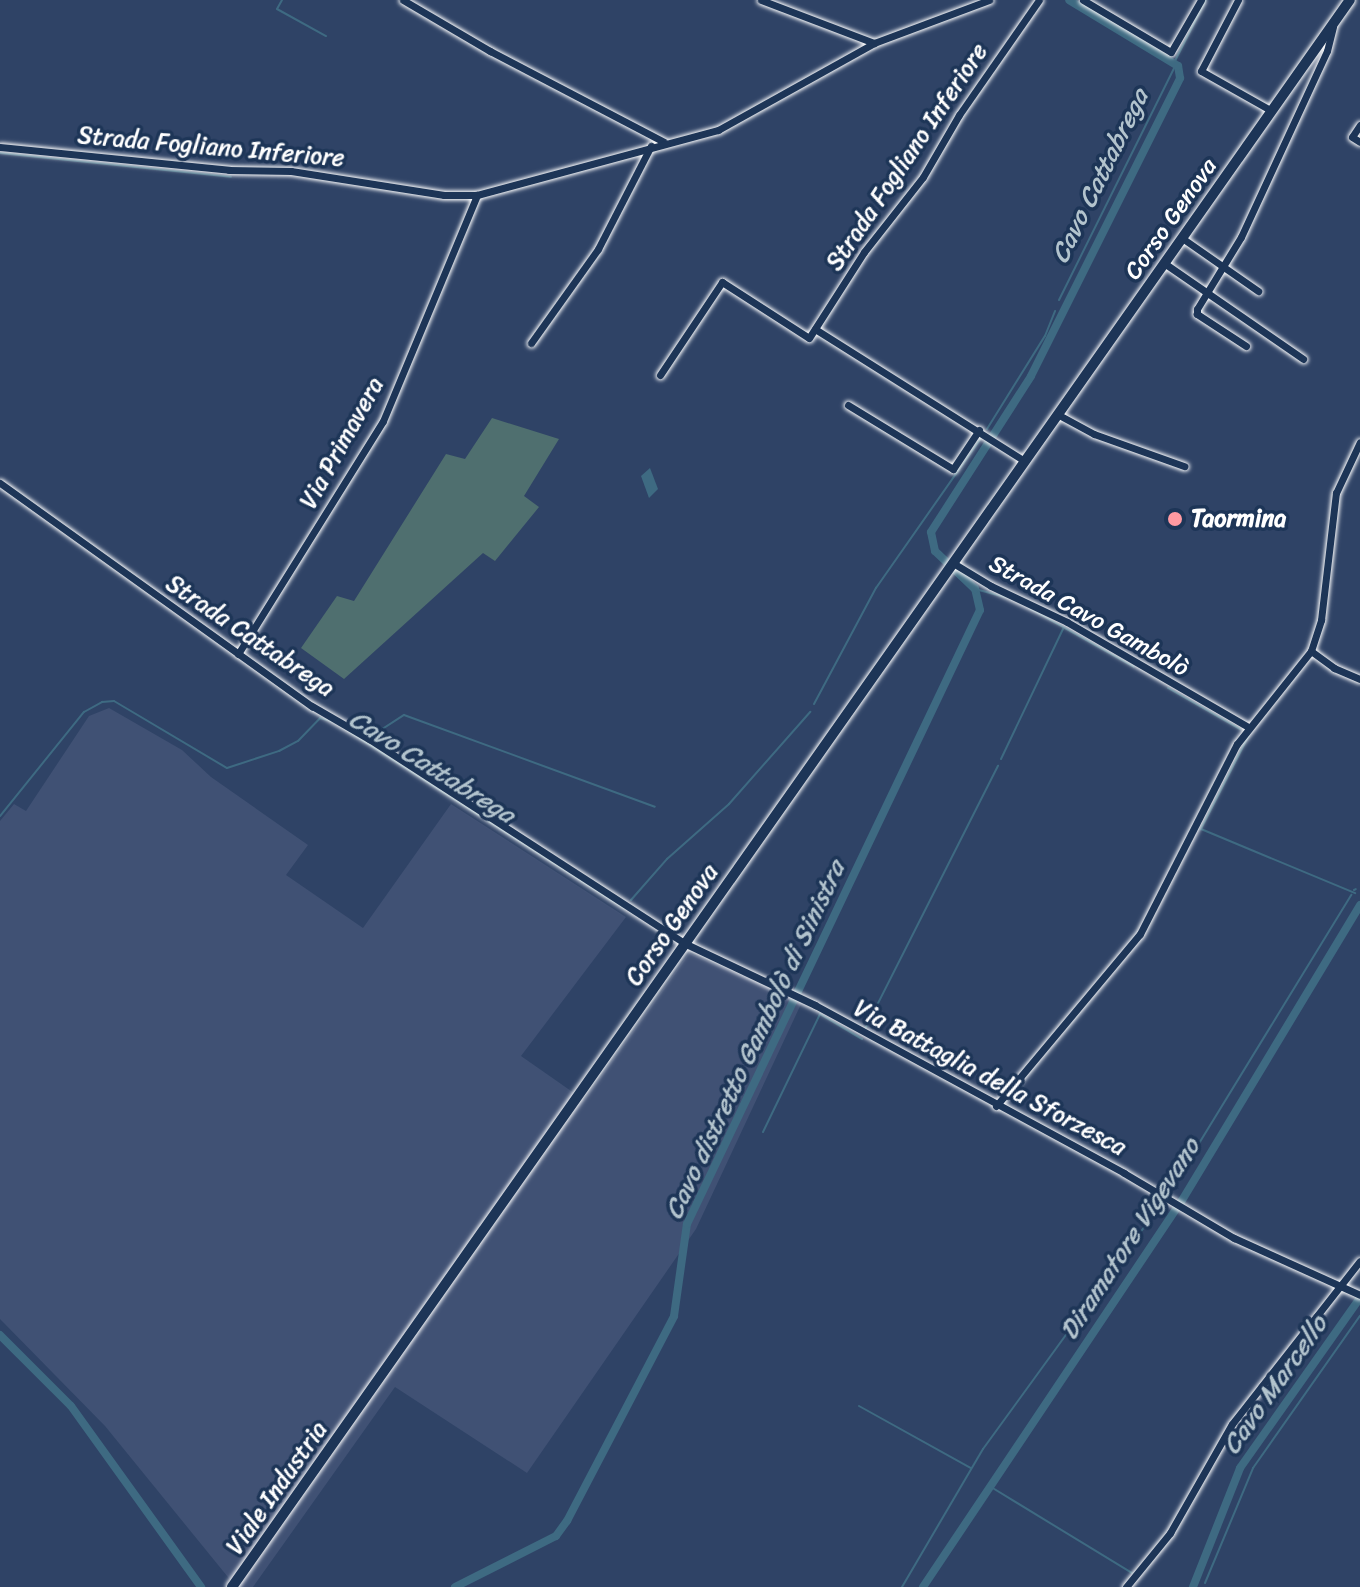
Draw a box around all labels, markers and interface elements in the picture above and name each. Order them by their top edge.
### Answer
street label: Strada Fogliano Inferiore [820,38,994,276]
water label: Cavo Cattabrega [1045,84,1155,268]
street label: Strada Fogliano Inferiore [76,121,346,173]
street label: Corso Genova [1118,153,1224,285]
street label: Via Primavera [294,372,390,514]
place label: Taormina [1191,505,1286,533]
marker: Taormina [1166,510,1184,528]
street label: Strada Cavo Gambolò [984,549,1194,683]
street label: Strada Cattabrega [161,569,339,703]
water label: Cavo Cattabrega [344,704,520,830]
water label: Cavo distretto Gambolò di Sinistra [658,856,852,1224]
street label: Corso Genova [619,859,725,991]
street label: Via Battaglia della Sforzesca [848,994,1132,1162]
water label: Diramatore Vigevano [1053,1132,1207,1346]
water label: Cavo Marcello [1216,1310,1334,1460]
street label: Viale Industria [221,1417,333,1559]

